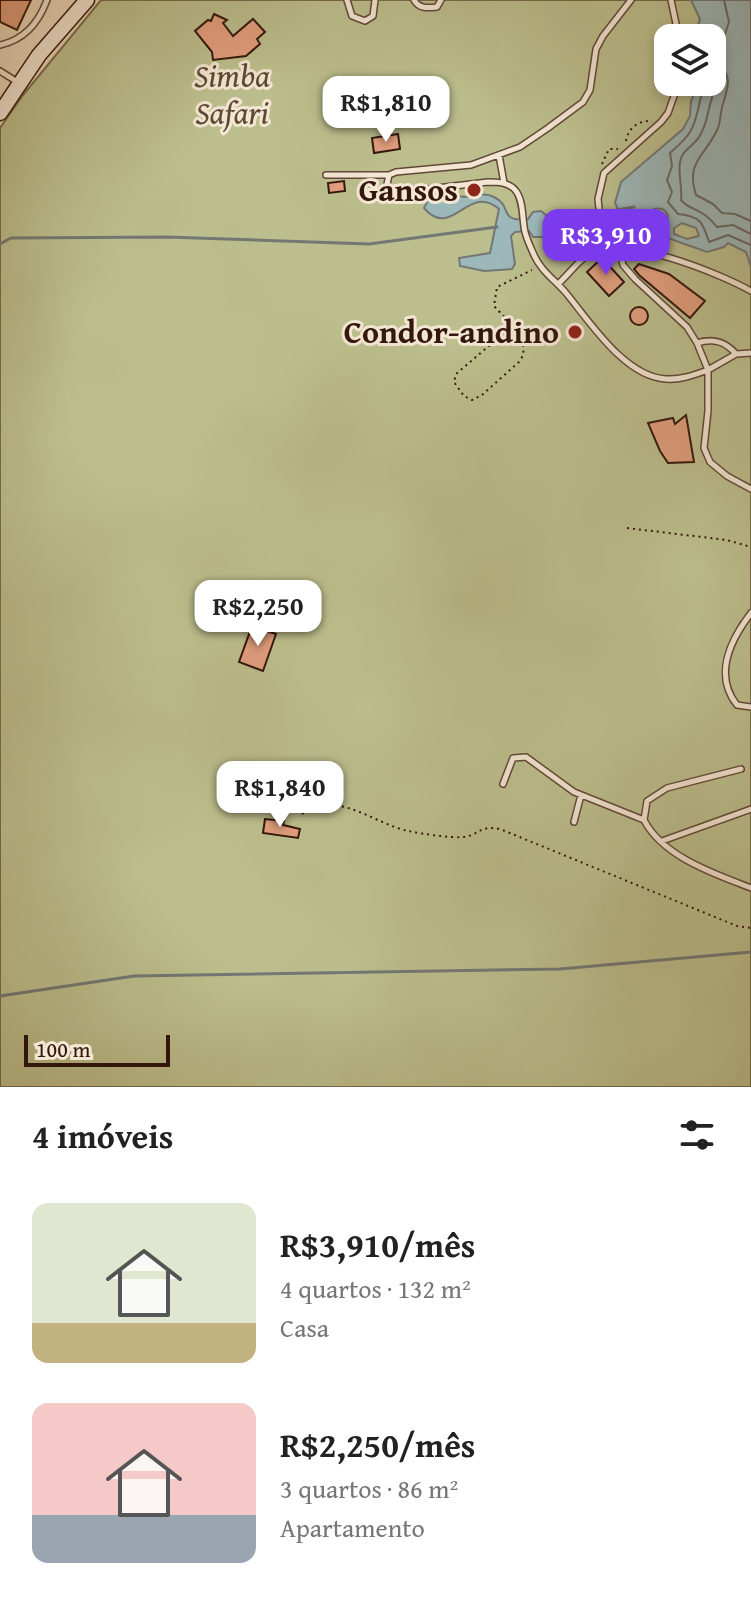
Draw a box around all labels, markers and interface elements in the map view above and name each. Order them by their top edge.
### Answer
map controls [654,24,726,96]
button: layers [654,24,726,96]
park label: Simba Safari [194,52,270,136]
pin: R$1,810 [312,76,460,144]
text: R$1,810 [341,82,431,121]
place label: Gansos [359,166,458,213]
marker: Gansos [465,181,483,199]
pin: R$3,910 [532,209,680,277]
text: R$3,910 [561,215,651,254]
place label: Condor-andino [344,308,559,355]
marker: Condor-andino [566,323,584,341]
pin: R$2,250 [184,580,332,648]
text: R$2,250 [213,586,303,625]
pin: R$1,840 [206,761,354,829]
text: R$1,840 [235,767,325,806]
scale bar [24,1031,170,1067]
text: 100 m [36,1033,91,1065]
text: 4 imóveis [32,1111,173,1160]
icon: filters [675,1113,719,1157]
text: R$3,910/mês [280,1220,475,1269]
icon: home [96,1235,192,1331]
text: 4 quartos · 132 m² [280,1269,471,1308]
text: Casa [280,1308,329,1347]
text: R$2,250/mês [280,1420,475,1469]
icon: home [96,1435,192,1531]
text: 3 quartos · 86 m² [280,1469,458,1508]
text: Apartamento [280,1508,425,1547]

